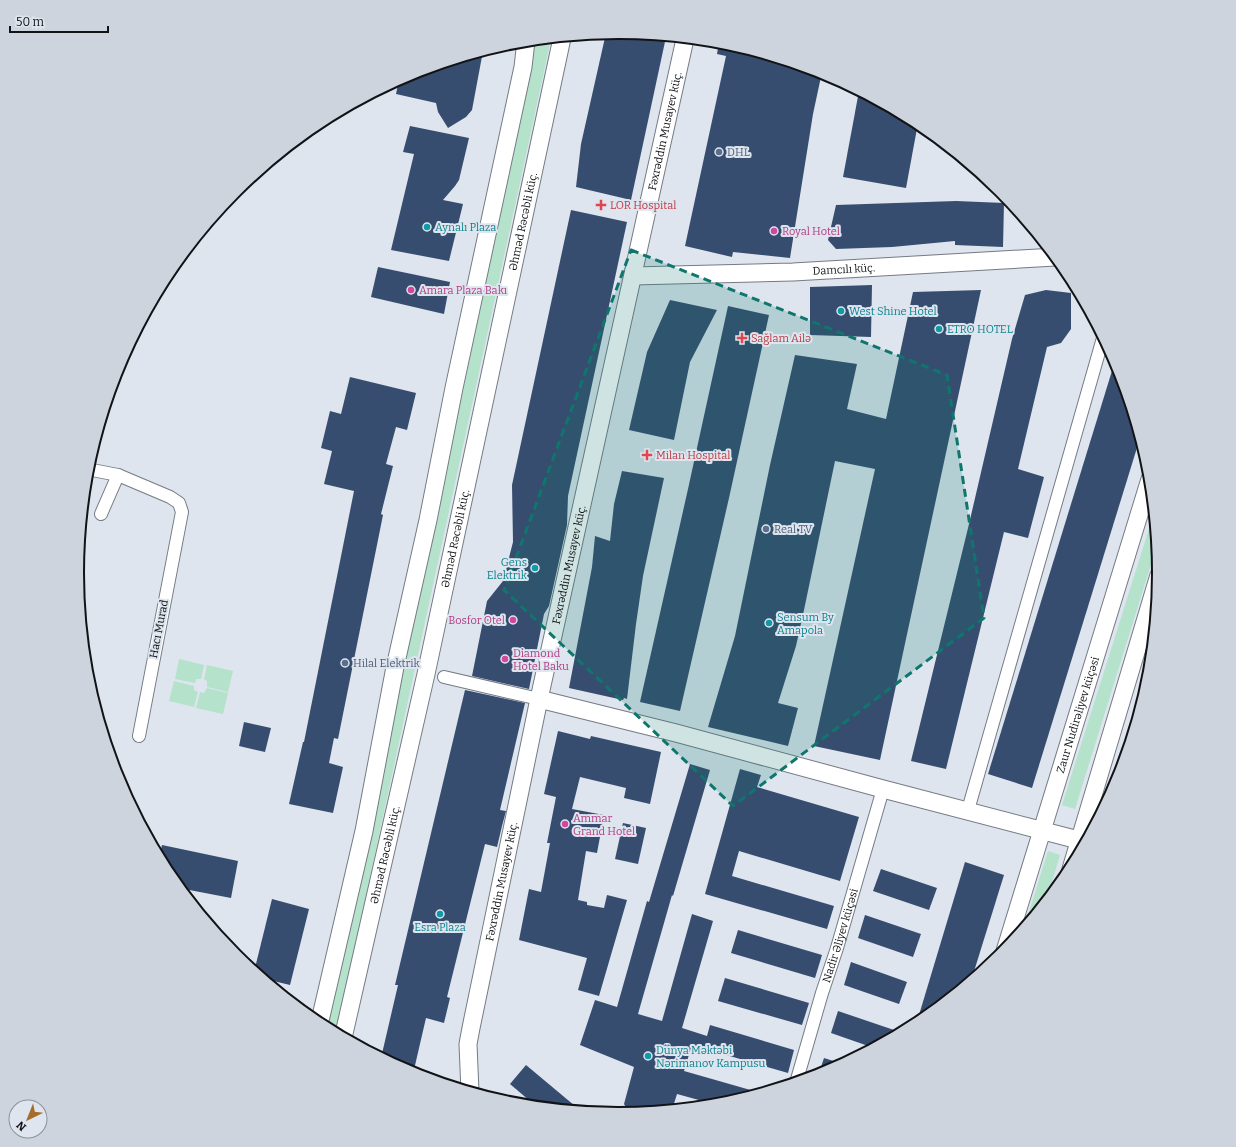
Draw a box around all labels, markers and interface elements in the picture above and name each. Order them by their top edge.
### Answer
scale bar [10,8,108,34]
text: 50 m [16,15,45,29]
street label: Fəxrəddin Musayev küç. [645,70,684,192]
place label: DHL [727,146,750,159]
marker: DHL [714,147,724,157]
street label: Əhməd Rəcəbli küç. [506,171,540,272]
marker: LOR Hospital [595,199,607,211]
place label: LOR Hospital [610,199,676,212]
place label: Aynalı Plaza [435,221,496,234]
marker: Aynalı Plaza [422,222,432,232]
place label: Royal Hotel [782,225,840,238]
marker: Royal Hotel [769,226,779,236]
street label: Damcılı küç. [812,261,875,277]
place label: Amara Plaza Bakı [419,284,508,297]
marker: Amara Plaza Bakı [406,285,416,295]
place label: West Shine Hotel [849,305,937,318]
marker: West Shine Hotel [836,306,846,316]
place label: ETRO HOTEL [947,323,1013,336]
marker: ETRO HOTEL [934,324,944,334]
marker: Sağlam Ailə [736,332,748,344]
place label: Sağlam Ailə [751,332,811,345]
marker: Milan Hospital [641,449,653,461]
place label: Milan Hospital [656,449,730,462]
street label: Əhməd Rəcəbli küç. [438,488,472,589]
street label: Fəxrəddin Musayev küç. [549,504,588,625]
place label: Real TV [774,523,813,536]
marker: Real TV [761,524,771,534]
place label: Gens Elektrik [487,556,528,582]
marker: Gens Elektrik [530,563,540,573]
street label: Hacı Murad [147,598,171,659]
place label: Sensum By Amapola [777,611,834,637]
place label: Bosfor Otel [448,614,505,627]
marker: Bosfor Otel [508,615,518,625]
marker: Sensum By Amapola [764,618,774,628]
place label: Diamond Hotel Baku [513,647,569,673]
marker: Diamond Hotel Baku [500,654,510,664]
street label: Zaur Nudirəliyev küçəsi [1053,654,1102,775]
place label: Hilal Elektrik [353,657,420,670]
marker: Hilal Elektrik [340,658,350,668]
street label: Əhməd Rəcəbli küç. [367,804,402,905]
place label: Ammar Grand Hotel [573,812,635,838]
marker: Ammar Grand Hotel [560,819,570,829]
street label: Fəxrəddin Musayev küç. [483,821,520,942]
street label: Nadir Əliyev küçəsi [819,886,861,984]
marker: Esra Plaza [435,909,445,919]
place label: Esra Plaza [414,921,466,934]
place label: Dünya Məktəbi Nərimanov Kampusu [656,1044,766,1070]
marker: Dünya Məktəbi Nərimanov Kampusu [643,1051,653,1061]
north arrow [8,1099,48,1139]
text: N [14,1118,29,1134]

